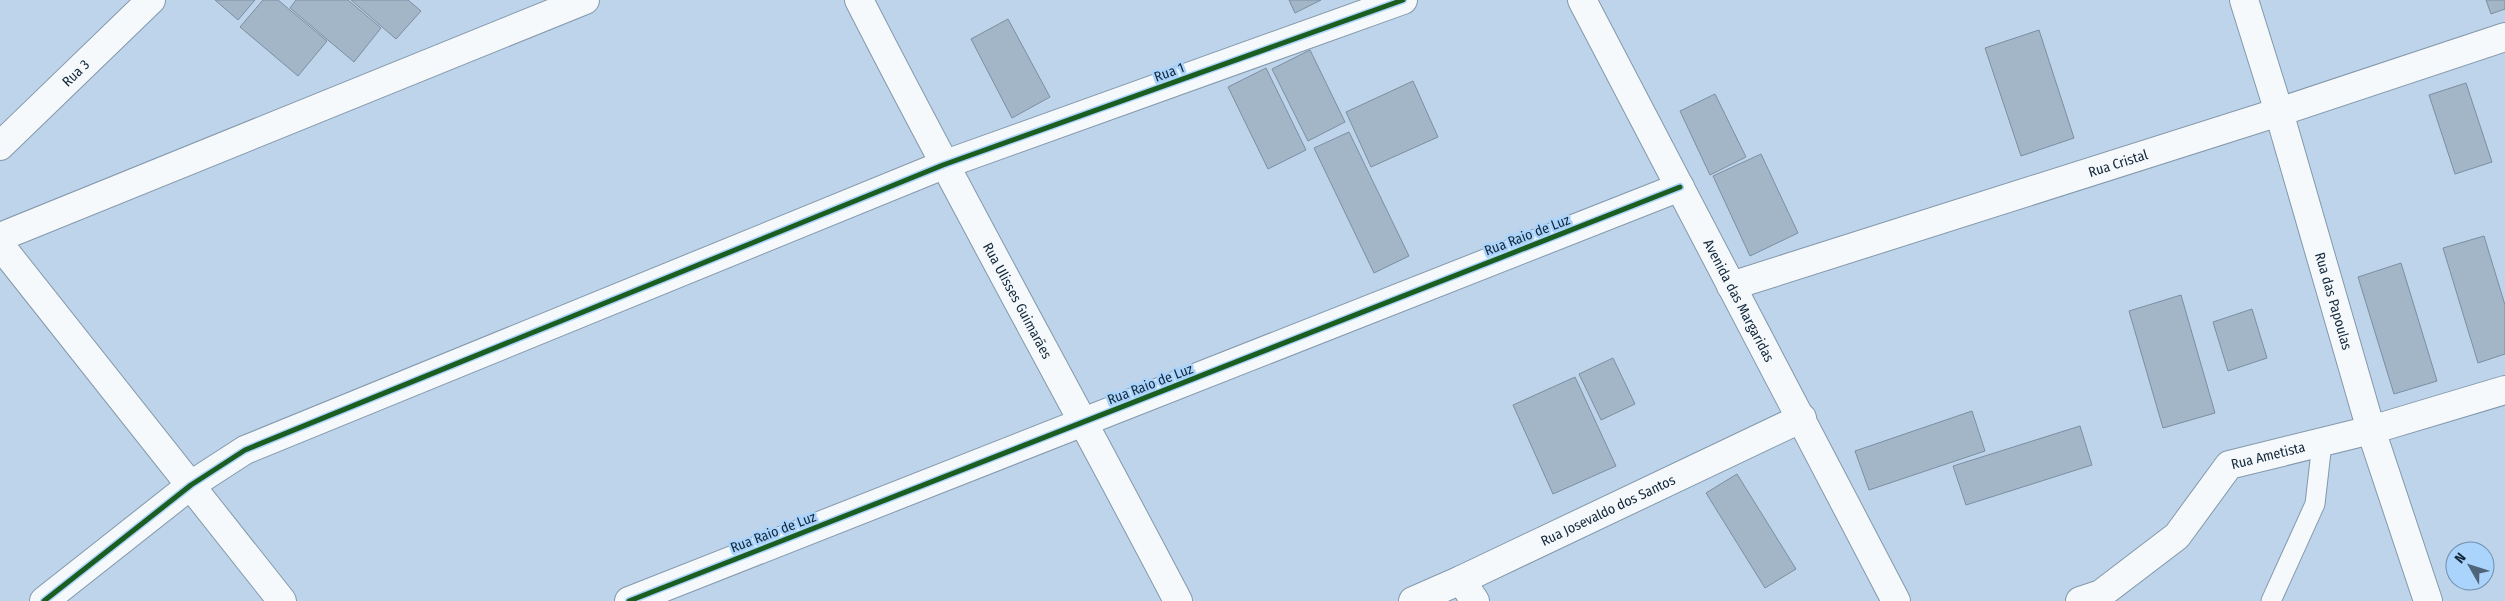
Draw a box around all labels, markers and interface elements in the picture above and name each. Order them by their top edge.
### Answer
street label: Rua 3 [59,56,93,90]
street label: Rua 1 [1152,59,1186,86]
street label: Rua Cristal [2086,146,2150,181]
street label: Rua Raio de Luz [1482,211,1573,260]
street label: Avenida das Margaridas [1699,236,1778,365]
street label: Rua Ulisses Guimarães [979,240,1055,362]
street label: Rua das Papoulas [2311,250,2355,352]
street label: Rua Raio de Luz [1105,360,1196,409]
street label: Rua Ametista [2229,439,2307,473]
street label: Rua Josevaldo dos Santos [1538,471,1678,550]
street label: Rua Raio de Luz [728,508,819,557]
north arrow [2445,541,2495,591]
text: N [2451,550,2470,567]

